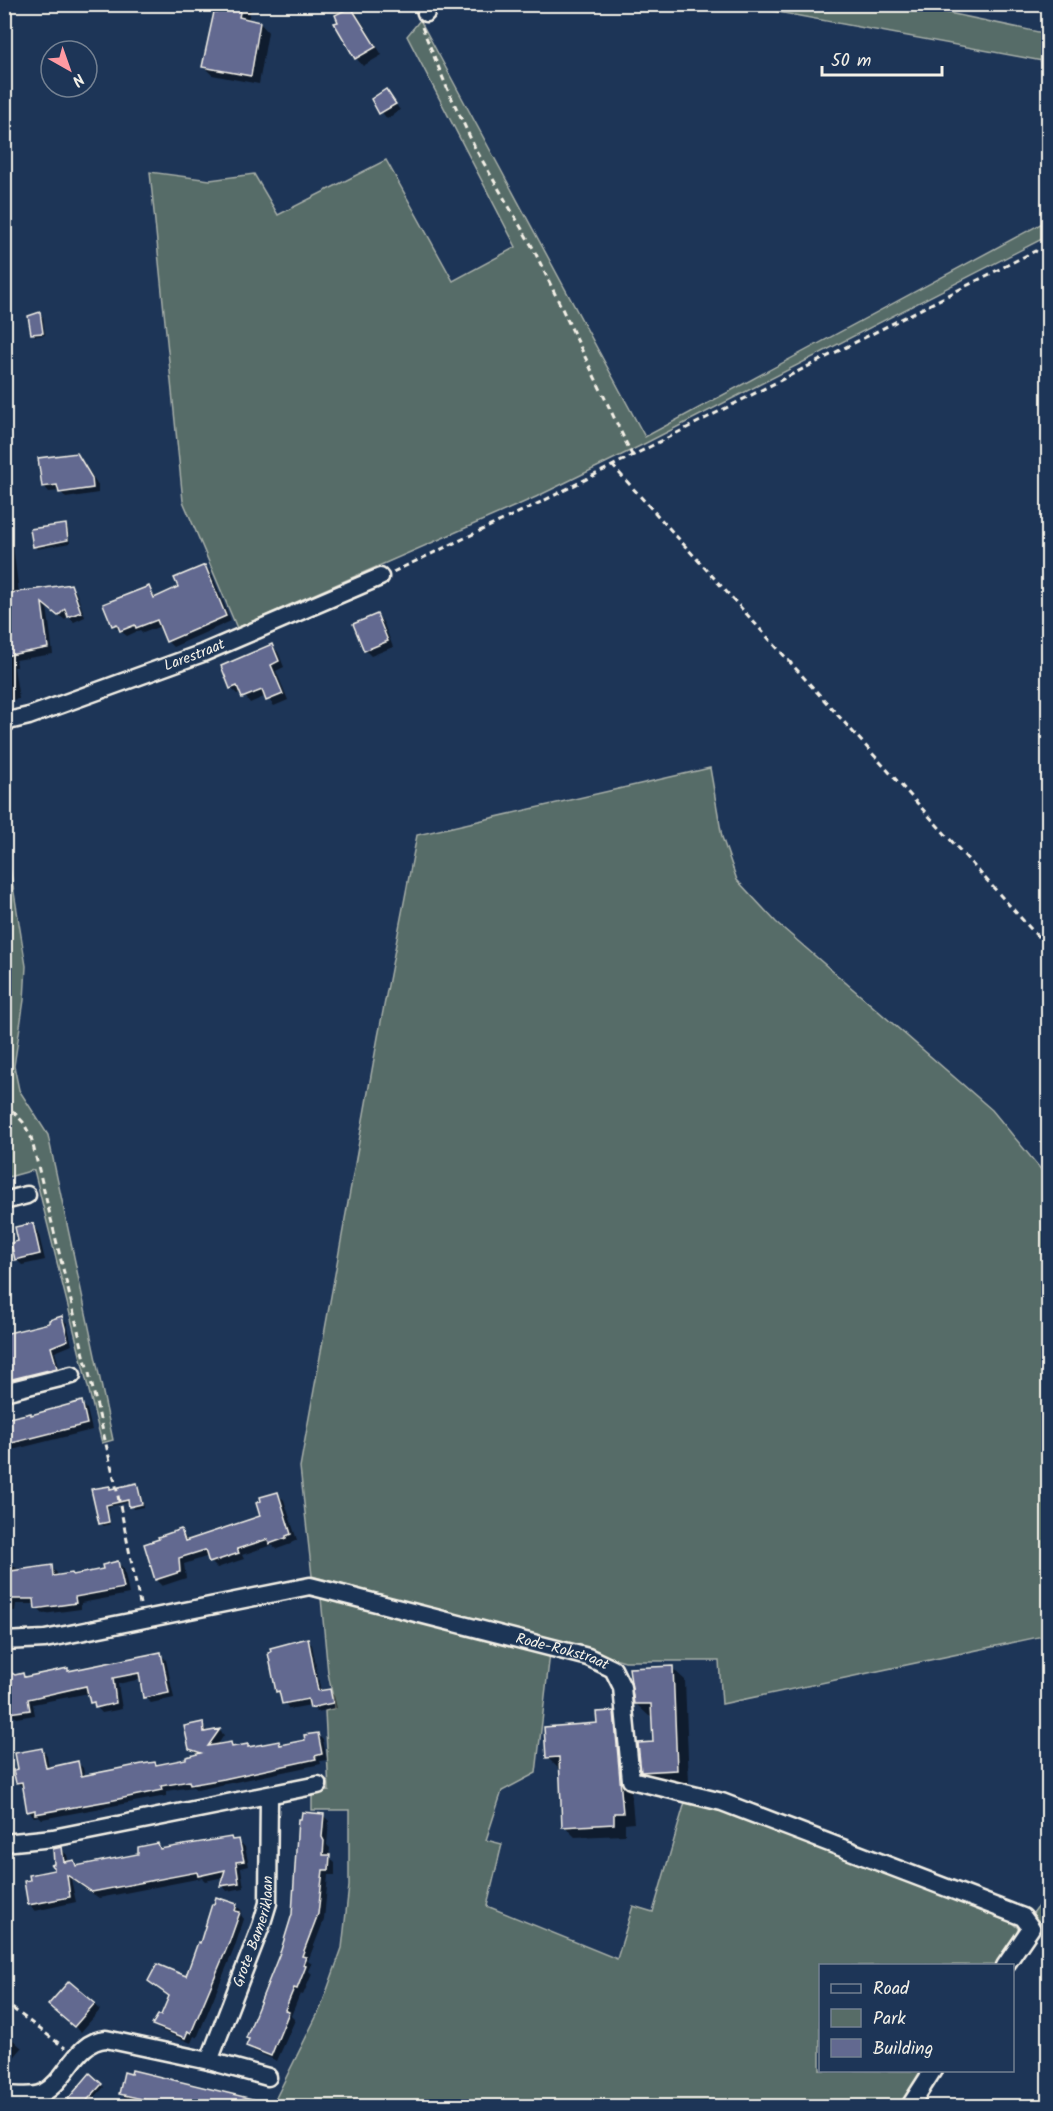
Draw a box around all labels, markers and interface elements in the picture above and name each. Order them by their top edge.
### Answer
north arrow [39,39,99,99]
scale bar [822,39,942,77]
text: 50 m [831,47,871,76]
text: N [66,67,90,92]
street label: Larestraat [161,633,229,678]
street label: Rode-Rokstraat [513,1627,613,1677]
street label: Grote Bameriklaan [227,1875,280,1991]
legend [819,1964,1014,2072]
text: Road [873,1975,910,2004]
text: Park [873,2005,906,2034]
text: Building [873,2035,933,2064]

